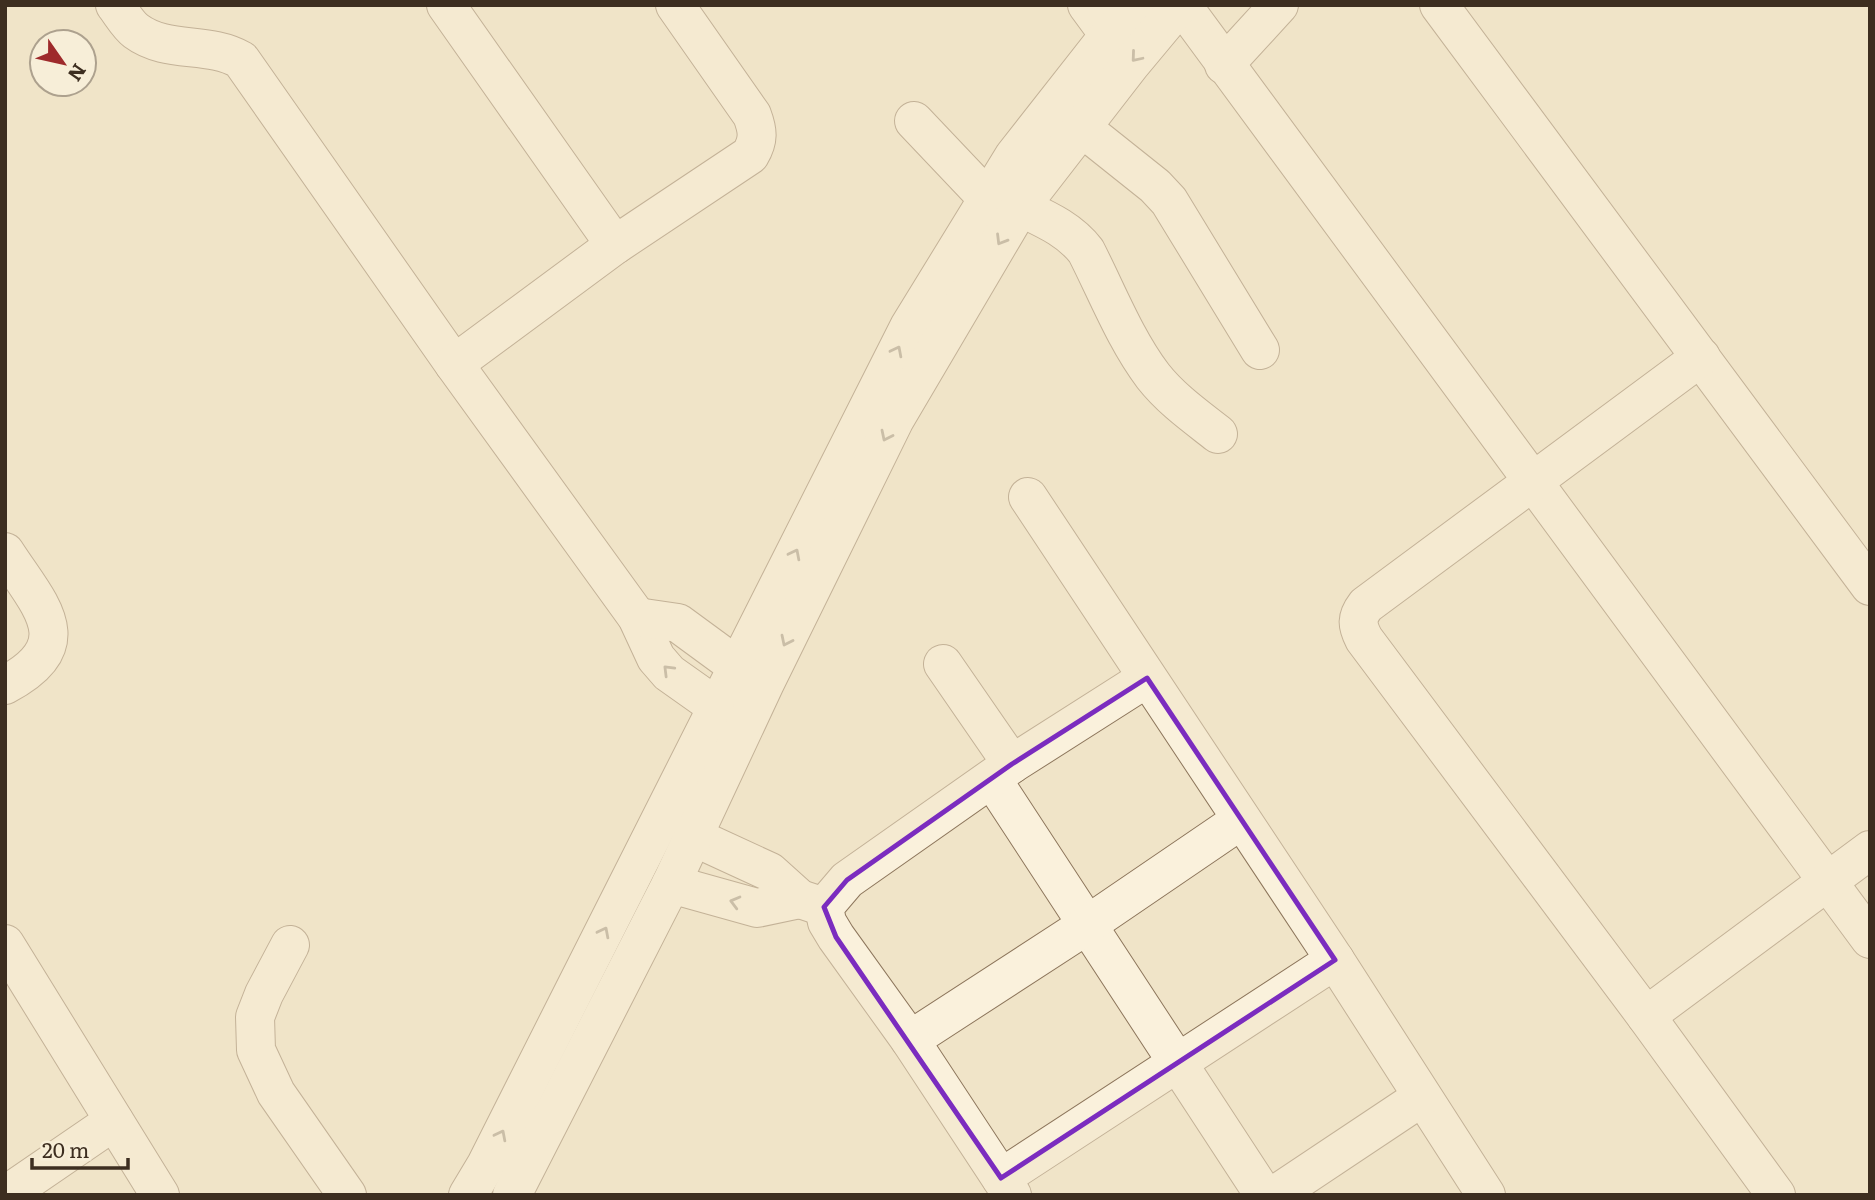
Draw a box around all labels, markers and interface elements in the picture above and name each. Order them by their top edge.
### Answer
north arrow [28,28,98,98]
one-way arrow [1132,49,1144,62]
text: N [62,59,94,88]
one-way arrow [996,232,1009,245]
one-way arrow [889,346,903,358]
one-way arrow [881,429,895,441]
one-way arrow [786,549,800,561]
one-way arrow [781,634,795,646]
one-way arrow [664,666,676,678]
one-way arrow [729,896,741,911]
one-way arrow [595,927,609,939]
scale bar [32,1126,128,1170]
one-way arrow [493,1130,507,1142]
text: 20 m [42,1133,89,1164]

